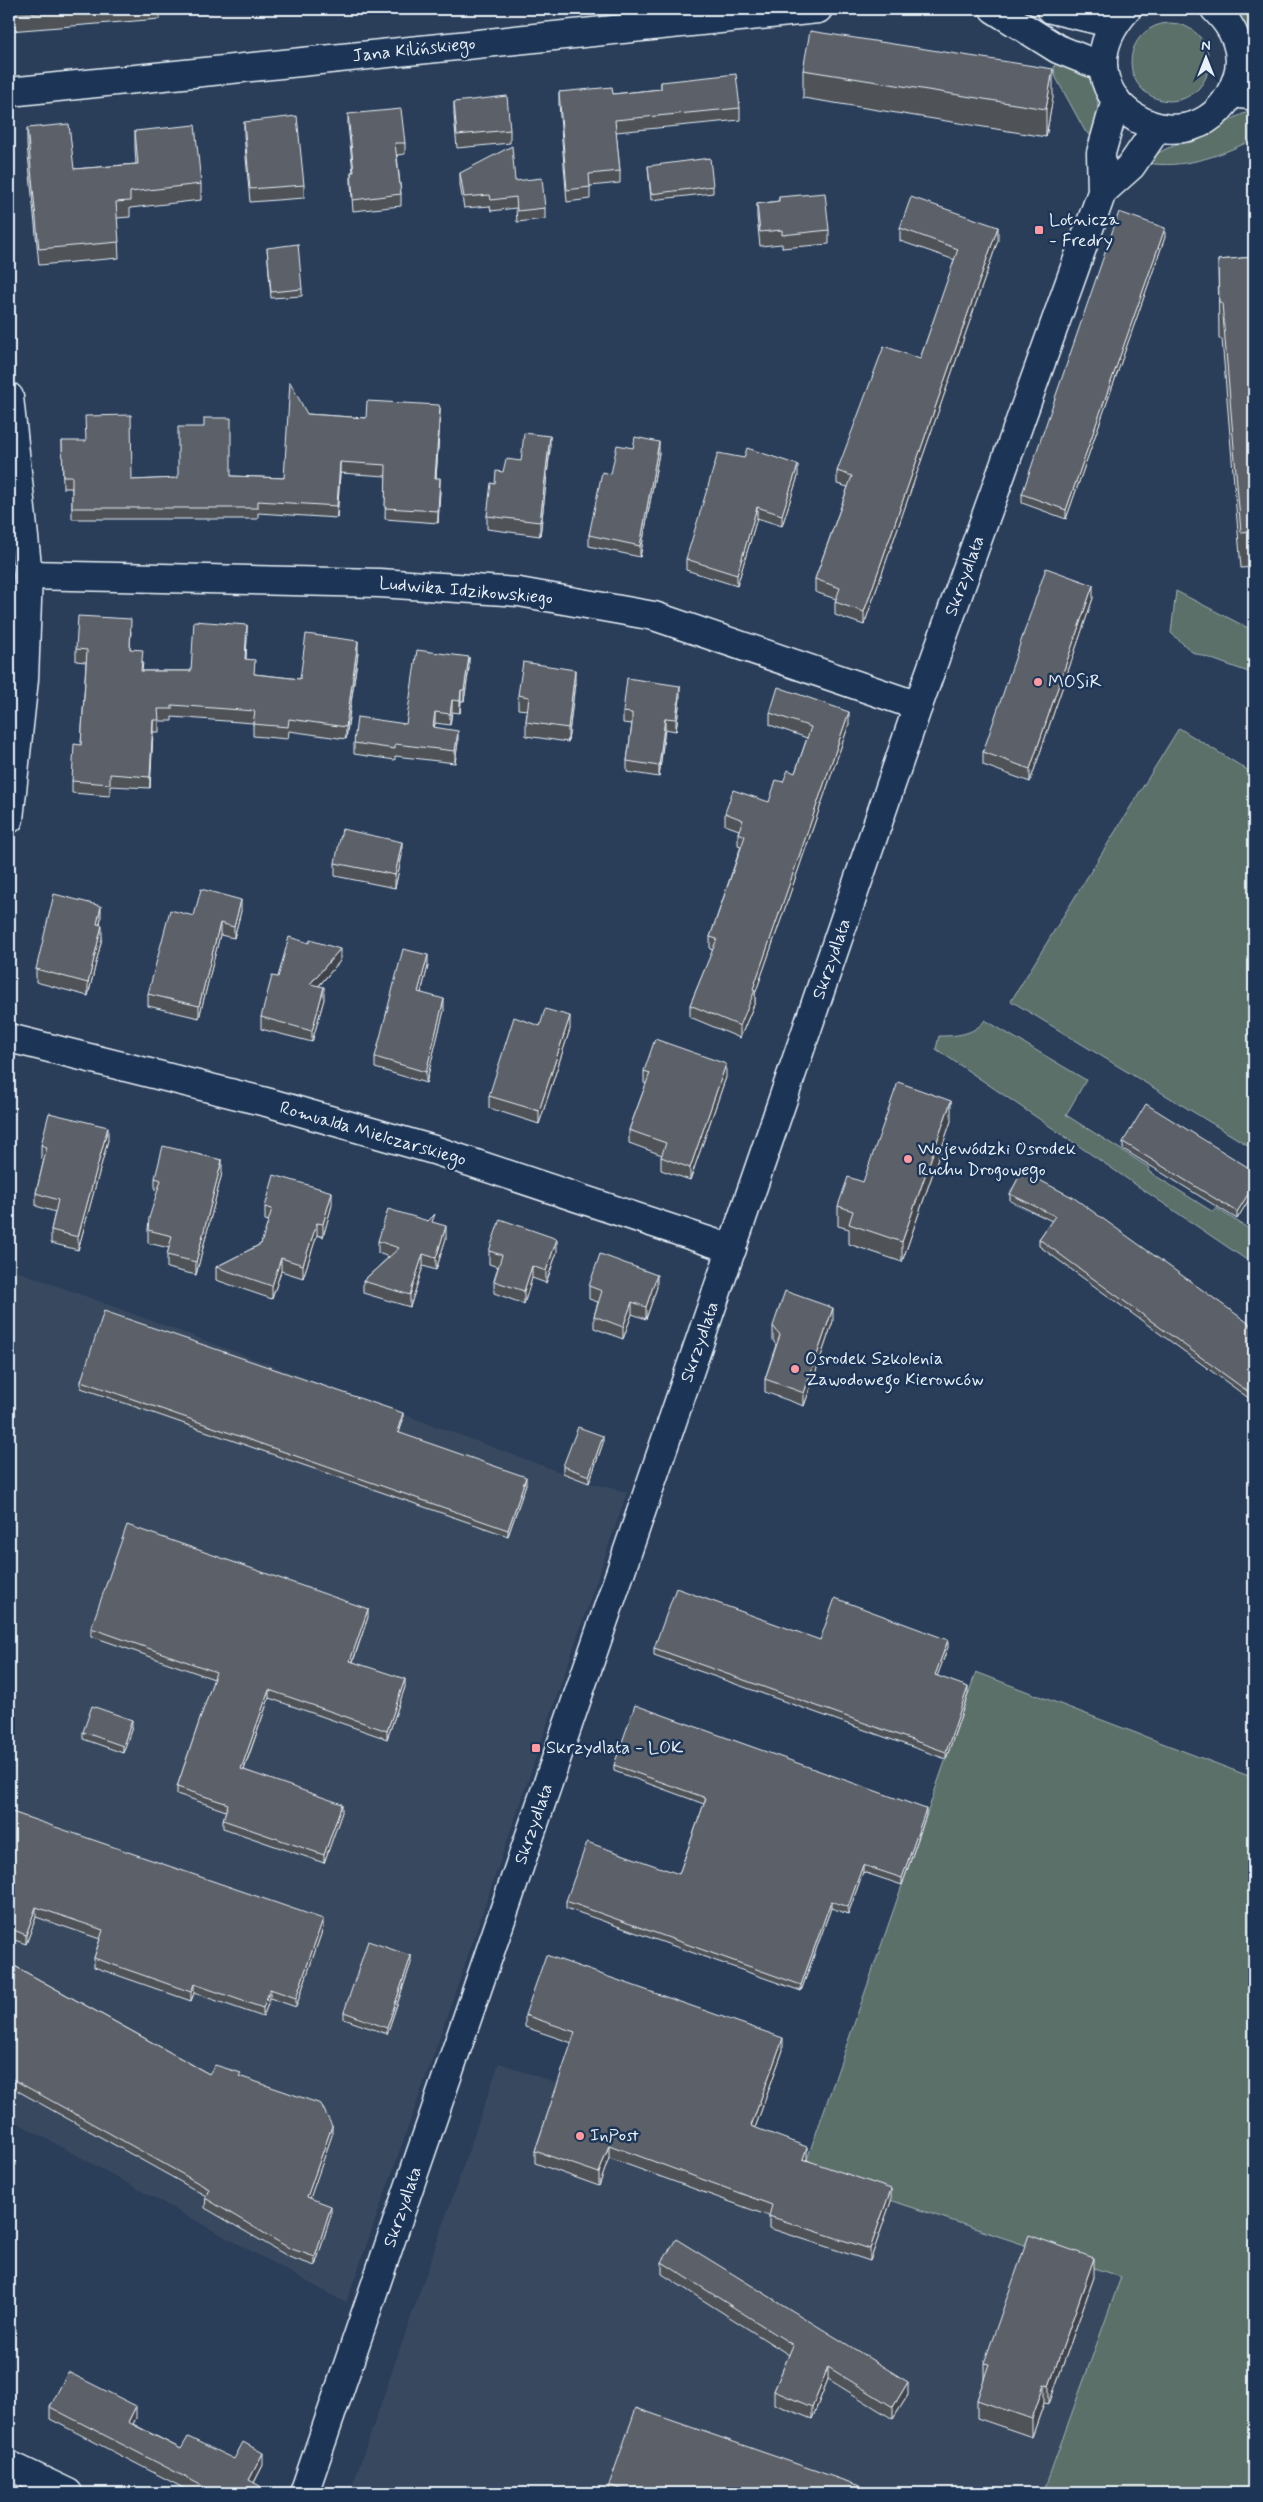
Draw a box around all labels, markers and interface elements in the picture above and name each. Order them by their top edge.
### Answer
street label: Jana Kilińskiego [351,32,477,69]
north arrow [1180,32,1230,82]
text: N [1201,37,1211,55]
place label: Lotnicza - Fredry [1049,208,1120,253]
marker: Lotnicza - Fredry [1033,224,1045,236]
street label: Skrzydlata [939,532,991,620]
street label: Ludwika Idzikowskiego [378,571,554,611]
place label: MOSiR [1048,670,1102,694]
marker: MOSiR [1032,676,1044,688]
street label: Skrzydlata [807,915,857,1003]
street label: Romualda Mielczarskiego [277,1096,469,1173]
place label: Wojewódzki Osrodek Ruchu Drogowego [918,1137,1076,1183]
marker: Wojewódzki Osrodek Ruchu Drogowego [902,1153,914,1165]
street label: Skrzydlata [675,1298,725,1386]
place label: Osrodek Szkolenia Zawodowego Kierowców [805,1347,984,1394]
marker: Osrodek Szkolenia Zawodowego Kierowców [789,1363,801,1375]
place label: Skrzydlata - LOK [546,1736,683,1760]
marker: Skrzydlata - LOK [530,1742,542,1754]
street label: Skrzydlata [509,1780,559,1868]
place label: InPost [590,2124,639,2148]
marker: InPost [574,2130,586,2142]
street label: Skrzydlata [378,2163,428,2251]

